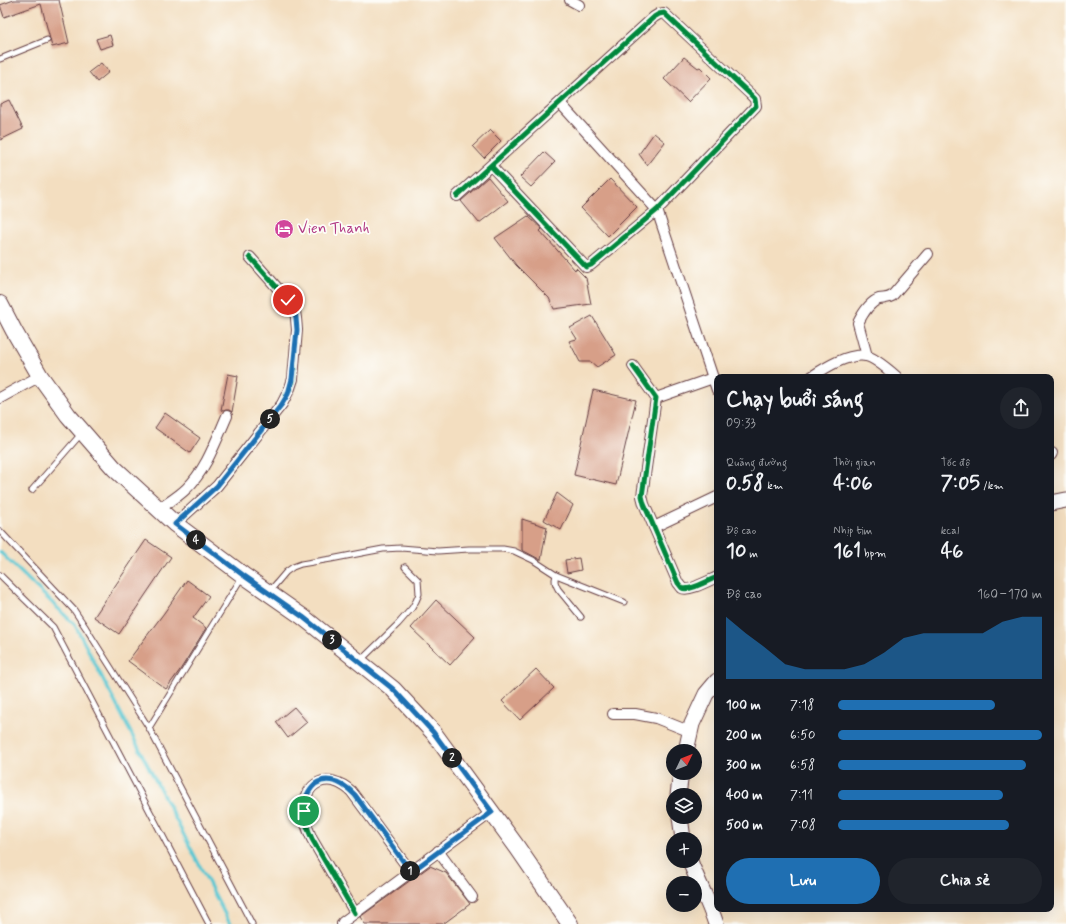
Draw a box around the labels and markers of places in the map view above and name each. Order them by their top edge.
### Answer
hotel icon: Vien Thanh [273,218,295,240]
place label: Vien Thanh [298,219,370,239]
pin [271,283,305,317]
pin: 5 [260,409,280,429]
pin: 4 [186,530,206,550]
pin: 3 [322,630,342,650]
pin: 2 [442,748,462,768]
pin [287,794,321,828]
pin: 1 [400,861,420,881]

